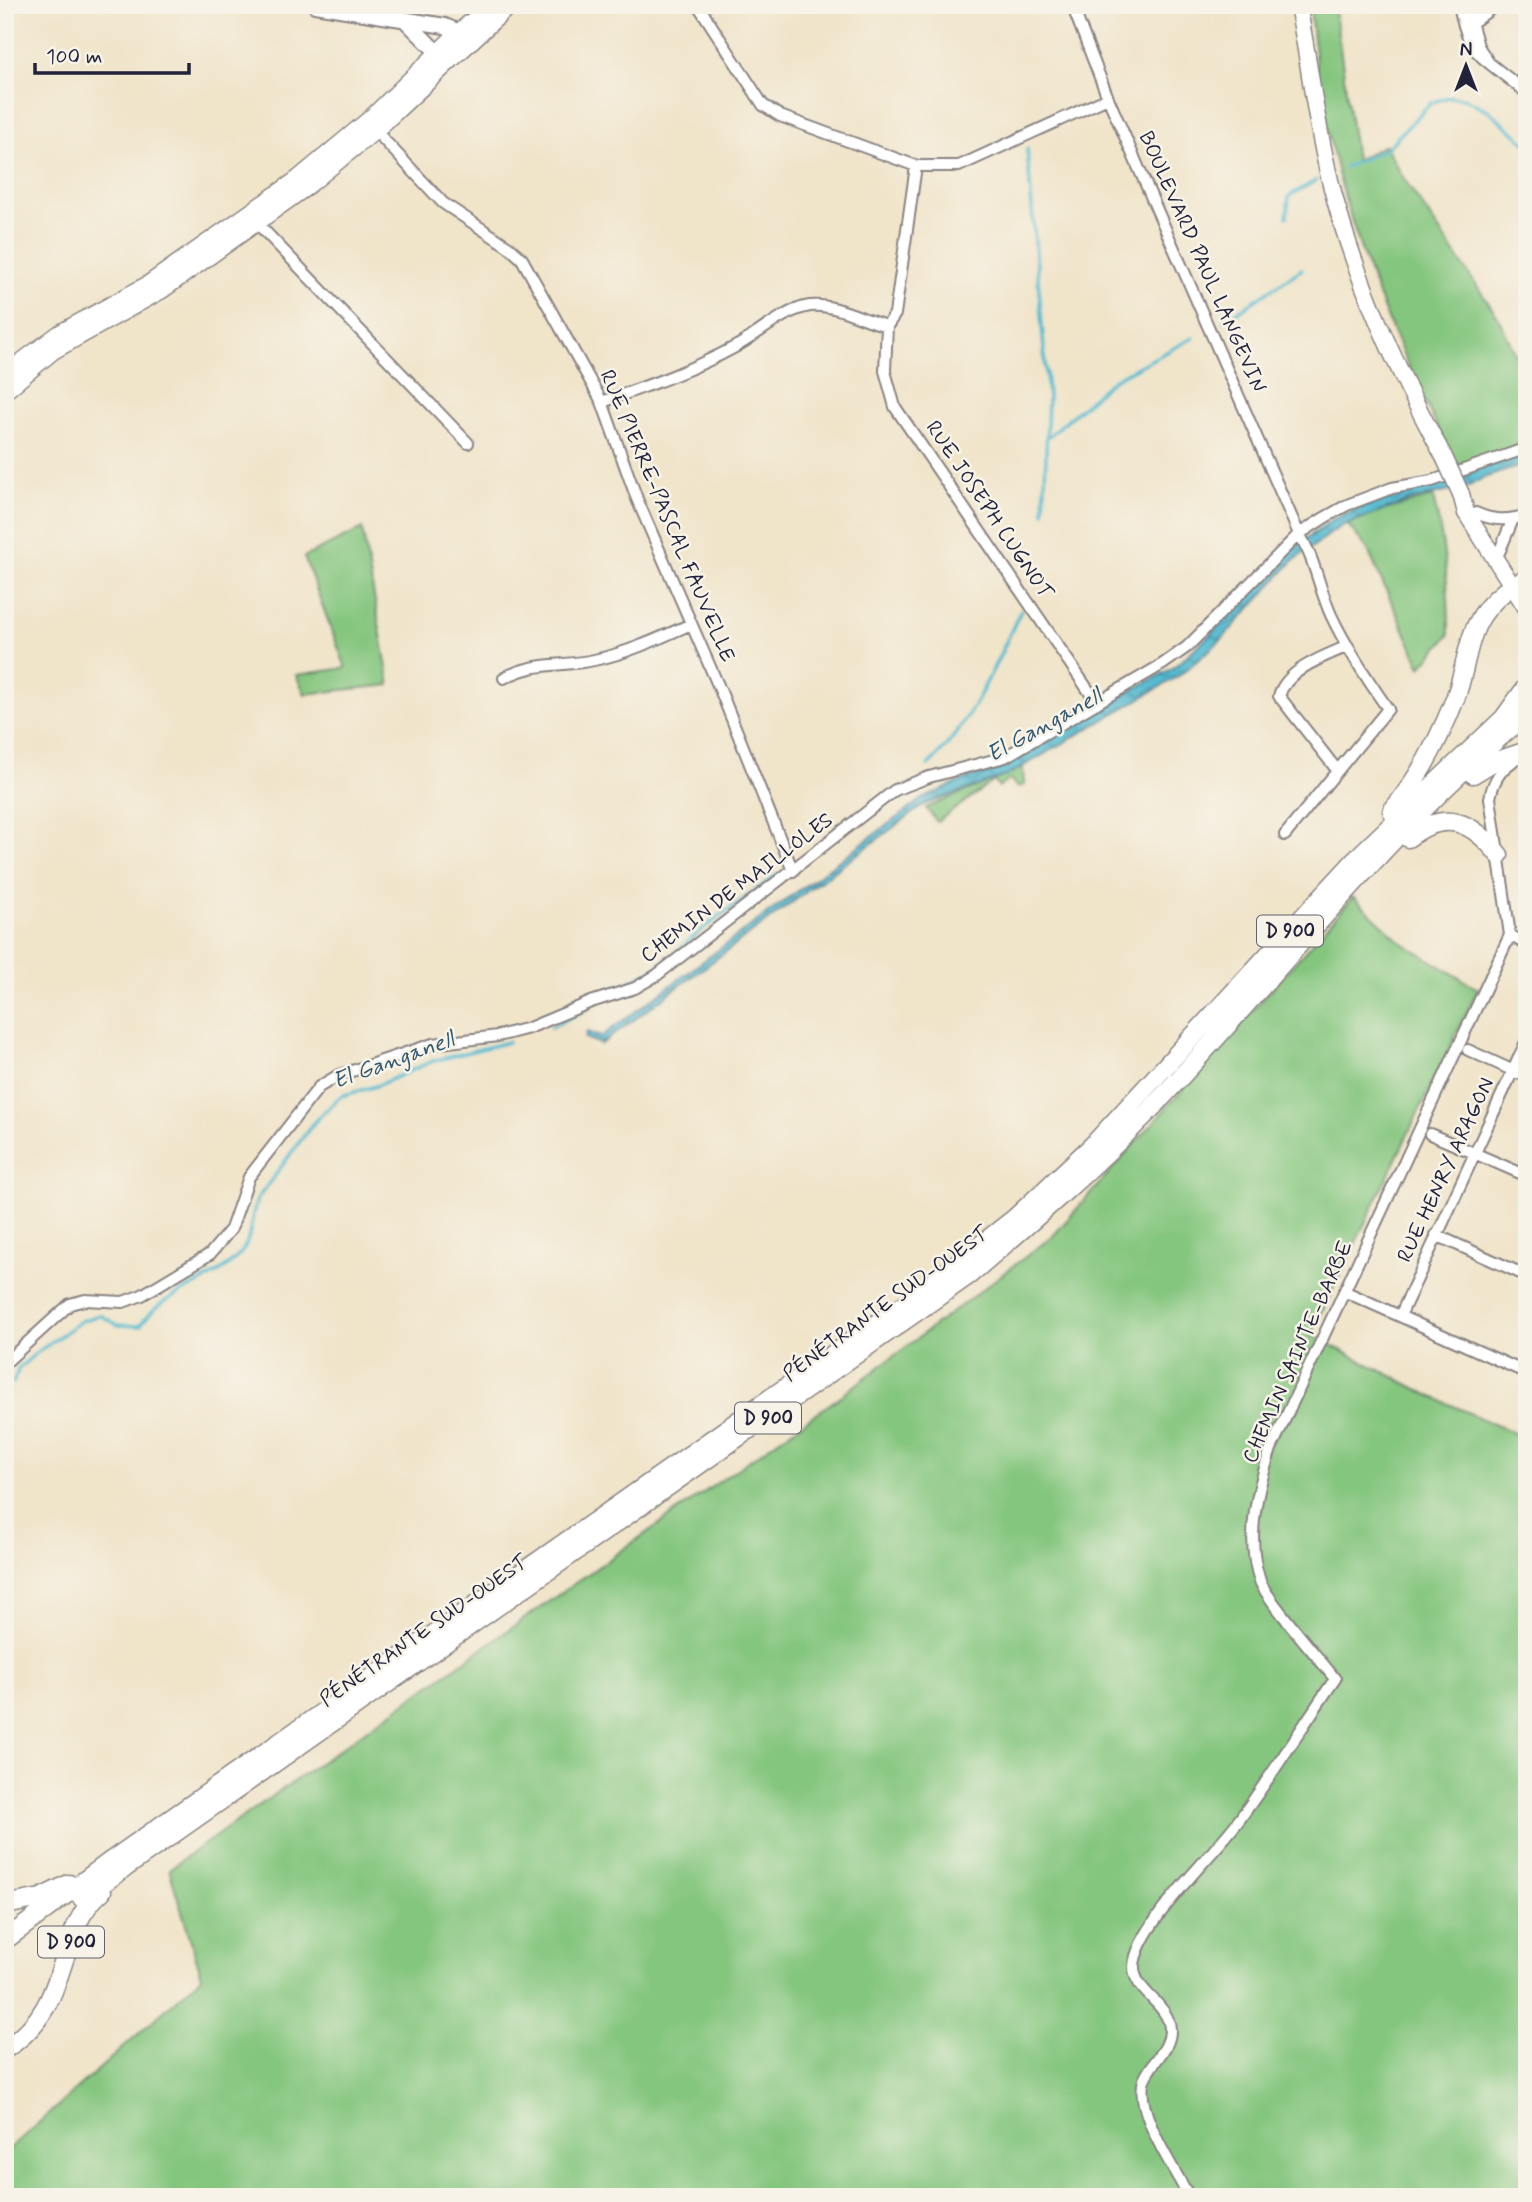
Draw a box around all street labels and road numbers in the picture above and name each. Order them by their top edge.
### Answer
street label: BOULEVARD PAUL LANGEVIN [1132,127,1273,397]
street label: RUE PIERRE-PASCAL FAUVELLE [593,366,741,666]
street label: RUE JOSEPH CUGNOT [919,415,1060,605]
street label: CHEMIN DE MAILLOLES [635,806,839,970]
road number: D 900 [1257,916,1323,946]
street label: RUE HENRY ARAGON [1391,1073,1501,1267]
street label: PÉNÉTRANTE SUD-OUEST [777,1219,995,1388]
street label: CHEMIN SAINTE-BARBE [1236,1236,1360,1468]
road number: D 900 [735,1402,801,1434]
street label: PÉNÉTRANTE SUD-OUEST [314,1548,534,1714]
road number: D 900 [38,1926,104,1958]

